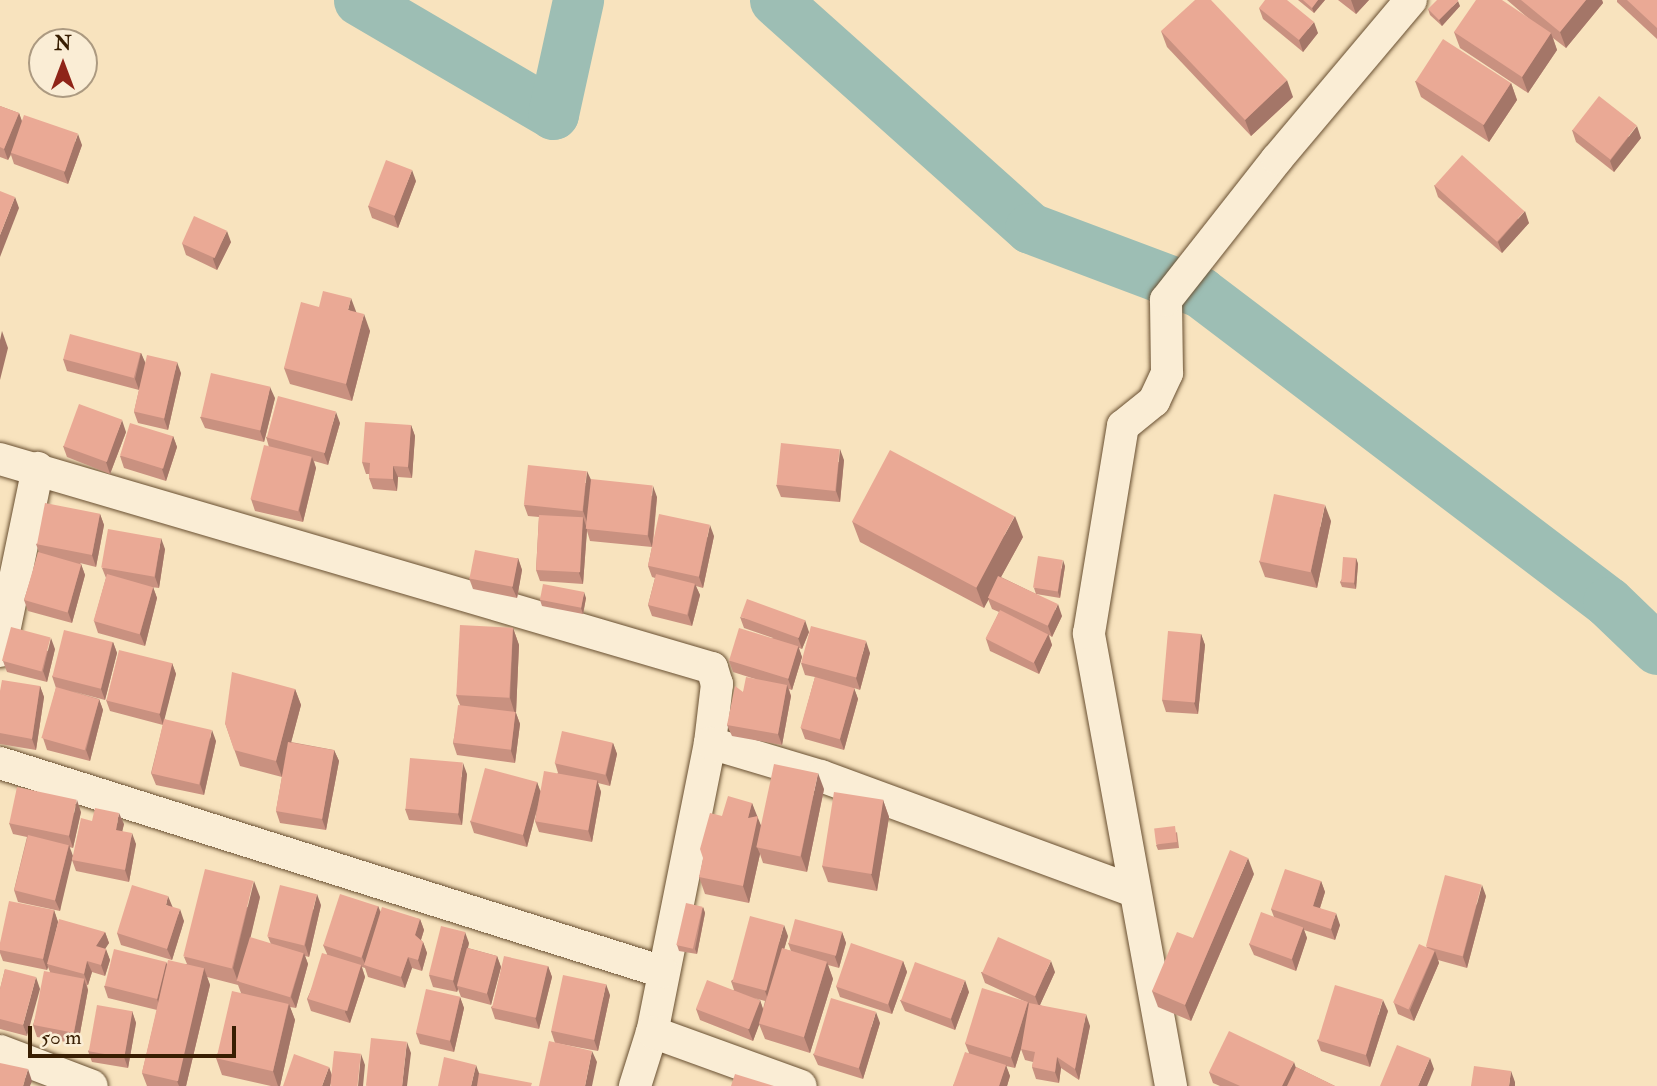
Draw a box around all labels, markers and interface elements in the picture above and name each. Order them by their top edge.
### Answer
north arrow [28,28,98,98]
text: N [54,32,72,56]
scale bar [32,1012,240,1056]
text: 50 m [41,1024,82,1051]

